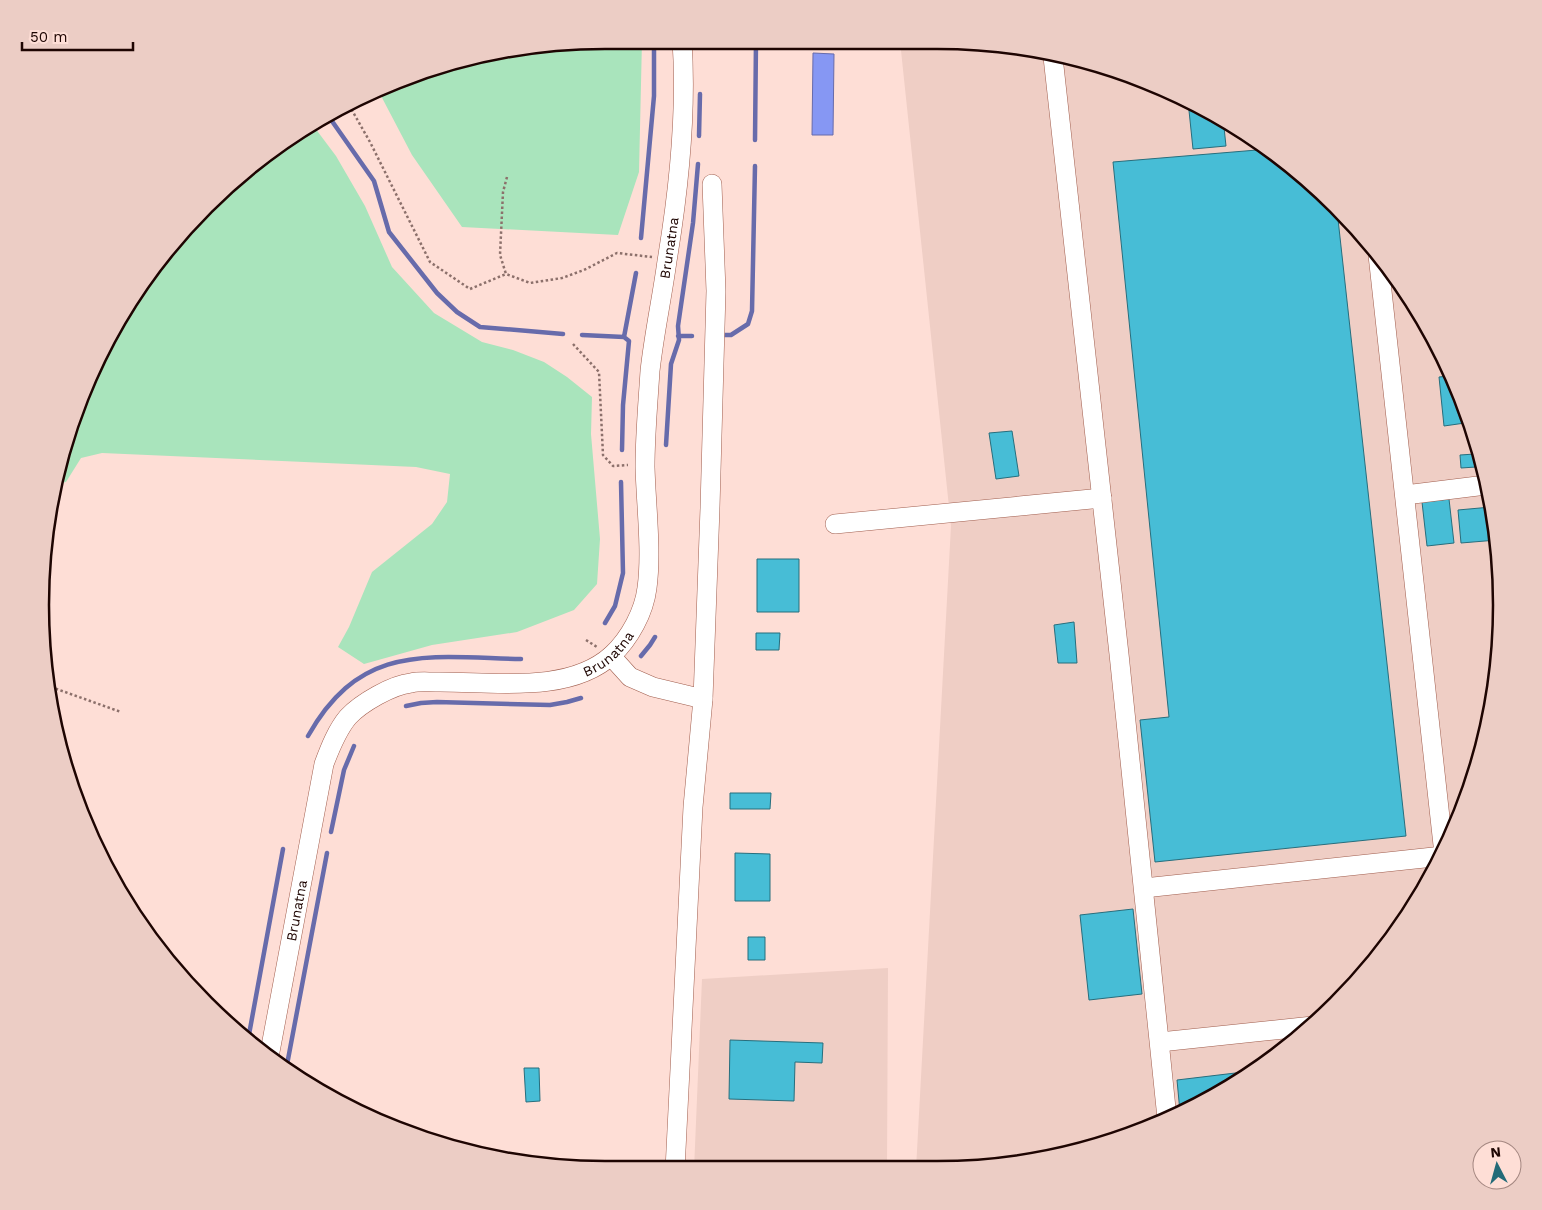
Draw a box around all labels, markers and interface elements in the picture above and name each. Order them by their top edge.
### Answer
scale bar [22,20,134,52]
text: 50 m [30,28,67,46]
street label: Brunatna [656,216,682,280]
street label: Brunatna [580,628,637,680]
street label: Brunatna [283,878,310,943]
north arrow [1472,1140,1522,1190]
text: N [1490,1144,1502,1161]

